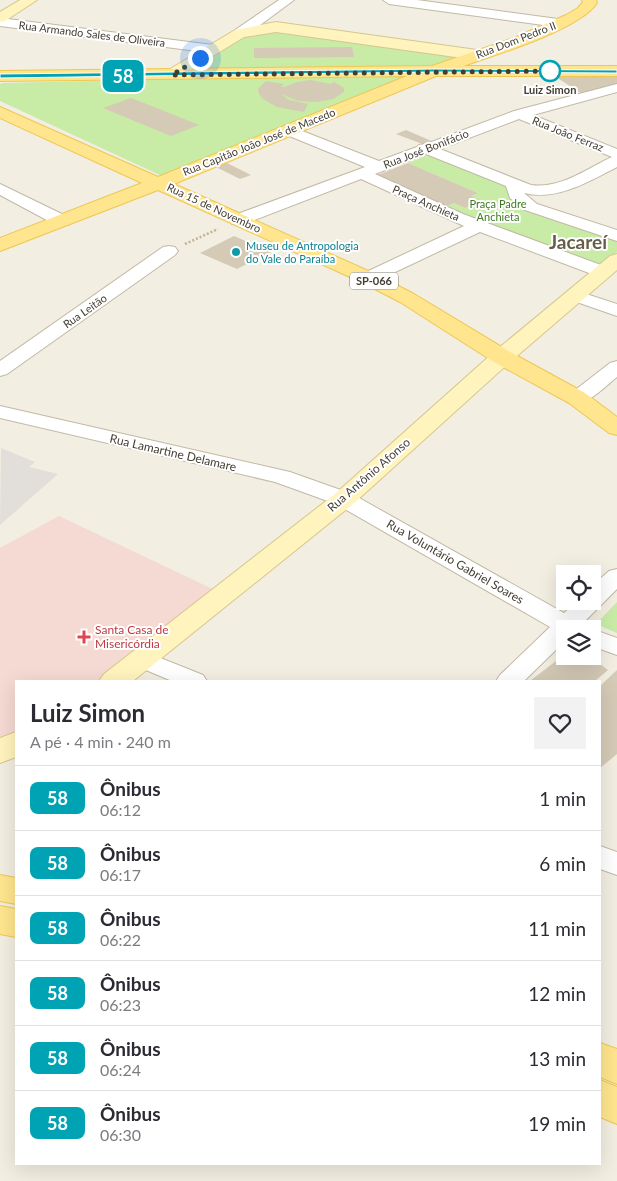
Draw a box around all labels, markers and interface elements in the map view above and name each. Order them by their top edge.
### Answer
street label: Rua Armando Sales de Oliveira [18,18,166,49]
street label: Rua Dom Pedro II [474,18,558,61]
your location [188,46,213,71]
line badge: 58 [100,60,146,92]
marker: Luiz Simon [539,60,561,82]
text: 58 [113,65,133,87]
place label: Luiz Simon [524,83,576,96]
street label: Rua Capitão João José de Macedo [181,105,337,178]
street label: Rua João Ferraz [531,113,606,154]
street label: Rua José Bonifácio [381,126,470,171]
street label: Rua 15 de Novembro [165,180,263,235]
street label: Praça Anchieta [391,182,462,223]
park label: Praça Padre Anchieta [469,197,527,223]
district label: Jacareí [549,230,608,253]
place label: Museu de Antropologia do Vale do Paraíba [246,239,359,265]
marker: Museu de Antropologia do Vale do Paraíba [230,246,242,258]
road number: SP-066 [350,272,398,290]
street label: Rua Leitão [60,291,109,330]
street label: Rua Lamartine Delamare [108,431,238,474]
street label: Rua Antônio Afonso [324,434,413,515]
street label: Rua Voluntário Gabriel Soares [384,516,527,607]
map controls [556,565,601,665]
button: locate [556,565,601,610]
button: layers [556,620,601,665]
place label: Santa Casa de Misericórdia [95,622,169,651]
marker: Santa Casa de Misericórdia [77,630,91,644]
button: heart [534,697,586,749]
text: Luiz Simon [30,698,145,727]
text: A pé · 4 min · 240 m [30,732,171,751]
text: Ônibus [100,777,161,800]
text: 58 [47,787,68,809]
text: 1 min [539,787,586,810]
text: 06:12 [100,800,141,819]
text: Ônibus [100,842,161,865]
text: 58 [47,852,68,874]
text: 6 min [539,852,586,875]
text: 06:17 [100,865,141,884]
text: Ônibus [100,907,161,930]
text: 58 [47,917,68,939]
text: 11 min [528,917,586,940]
text: 06:22 [100,930,141,949]
text: Ônibus [100,972,161,995]
text: 58 [47,982,68,1004]
text: 12 min [528,982,586,1005]
text: 06:23 [100,995,141,1014]
text: Ônibus [100,1037,161,1060]
text: 58 [47,1047,68,1069]
text: 13 min [528,1047,586,1070]
text: 06:24 [100,1060,141,1079]
text: Ônibus [100,1102,161,1125]
text: 58 [47,1112,68,1134]
text: 19 min [528,1112,586,1135]
text: 06:30 [100,1125,141,1144]

